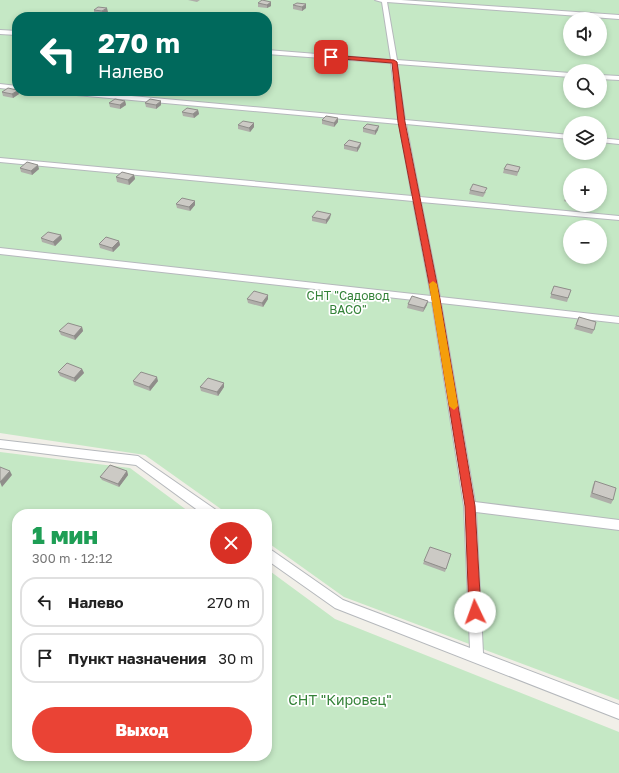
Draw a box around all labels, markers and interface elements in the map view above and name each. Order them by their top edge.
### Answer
map controls [563,12,607,264]
button: sound [563,12,607,56]
text: 270 m [98,26,180,59]
icon: left [32,28,84,80]
pin [314,40,348,74]
icon: arrive [320,46,342,68]
text: Налево [98,60,164,82]
button: search [563,64,607,108]
button: layers [563,116,607,160]
button: + [563,168,607,212]
button: − [563,220,607,264]
park label: СНТ "Садовод ВАСО" [307,288,389,317]
text: 1 мин [32,520,98,549]
button: close [210,522,252,564]
text: 300 m · 12:12 [32,550,112,566]
icon: left [34,591,56,613]
position arrow [454,591,496,633]
text: Налево [68,593,124,611]
text: 270 m [207,593,250,611]
icon: arrive [34,647,56,669]
text: Пункт назначения [68,649,206,667]
text: 30 m [218,649,253,667]
park label: СНТ "Кировец" [288,691,392,708]
button: Выход [32,707,252,753]

